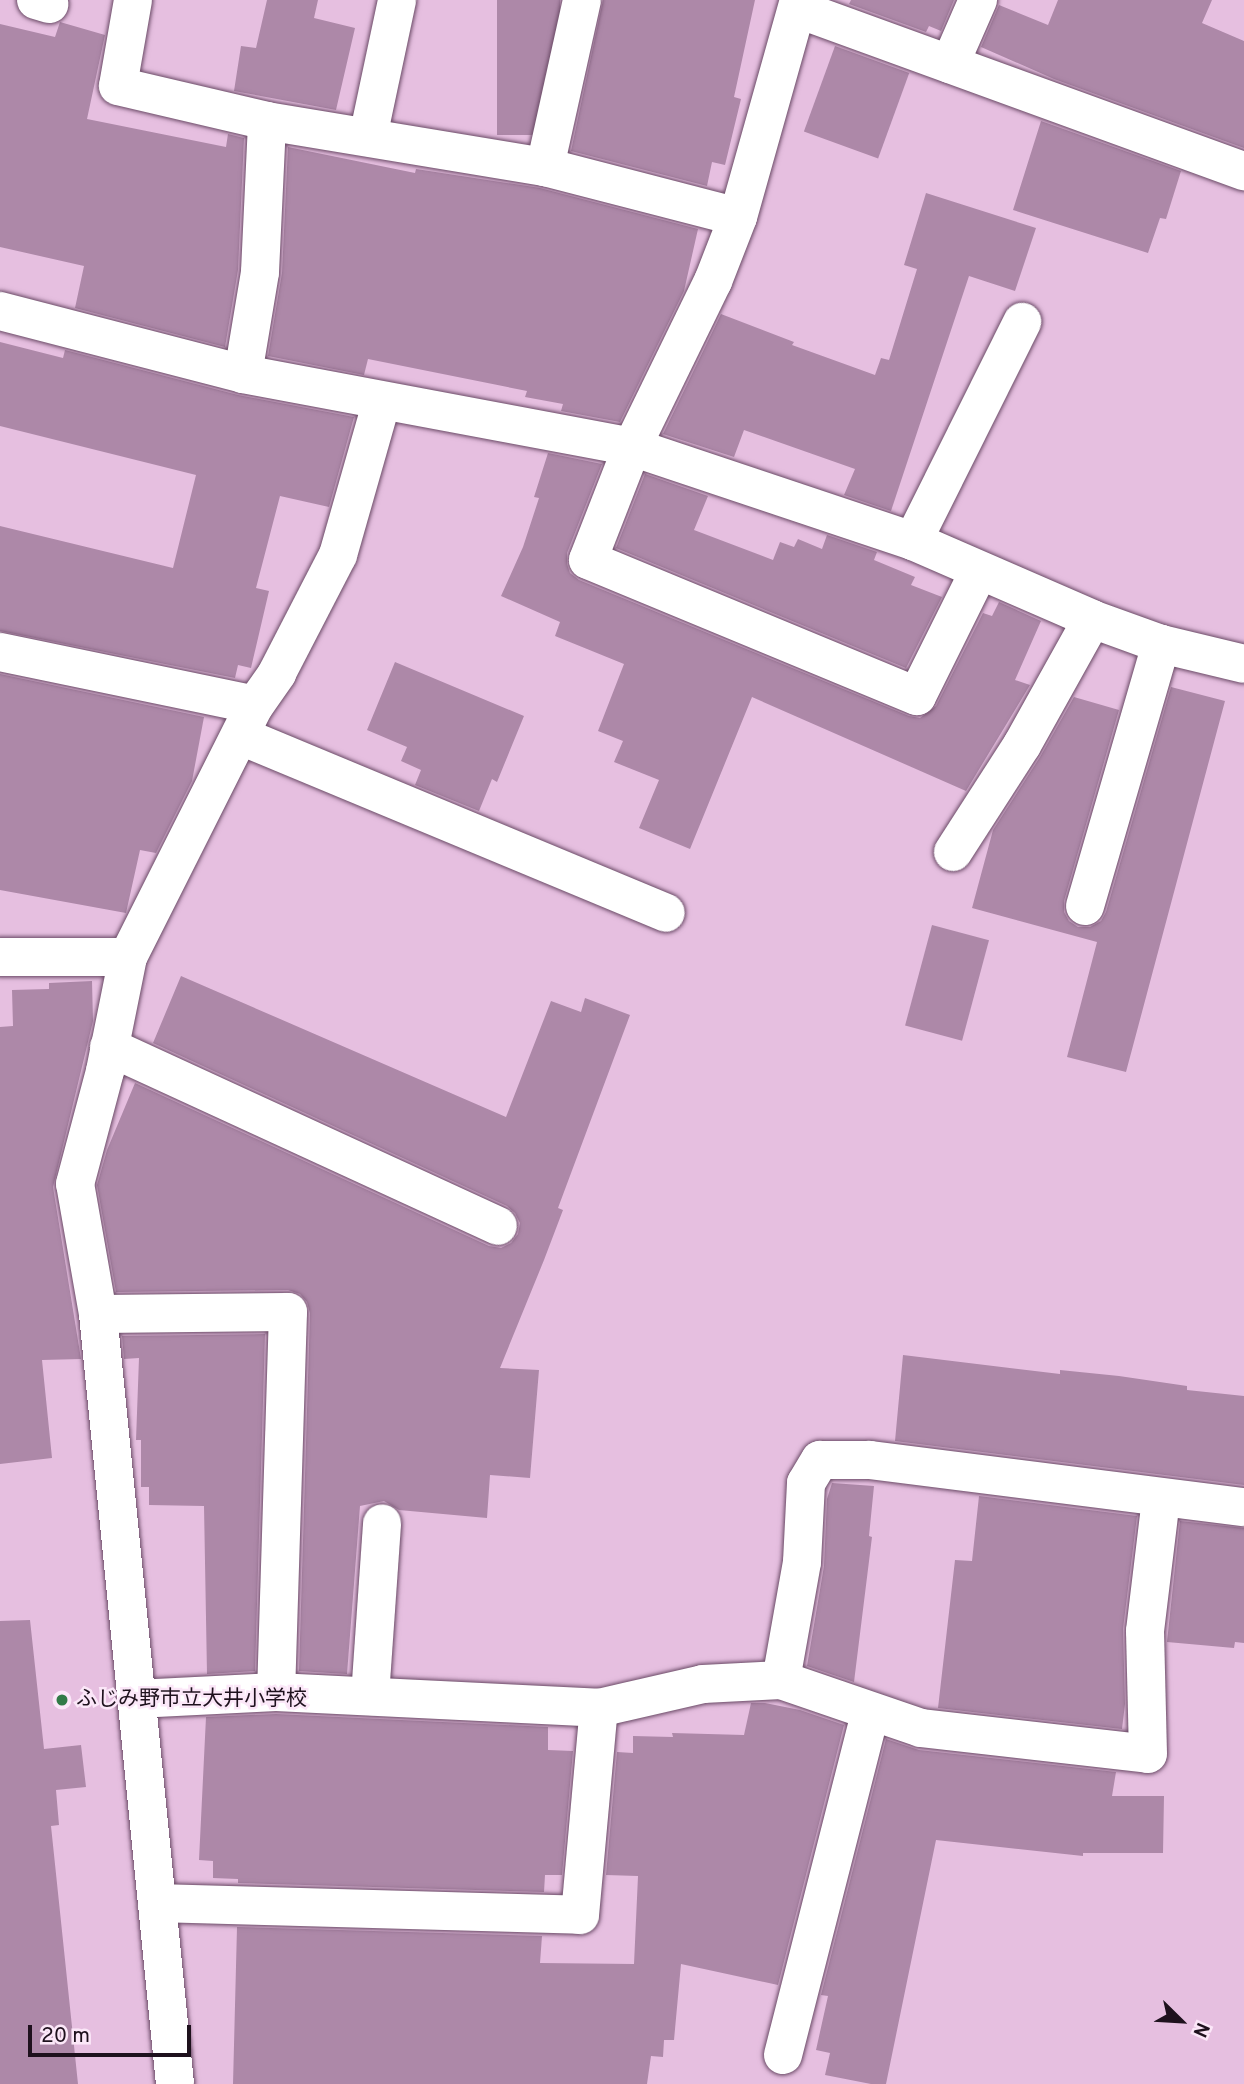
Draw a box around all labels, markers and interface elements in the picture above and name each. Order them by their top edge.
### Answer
place label: ふじみ野市立大井小学校 [76,1687,307,1713]
marker: ふじみ野市立大井小学校 [54,1692,70,1708]
north arrow [1146,1986,1216,2056]
scale bar [32,2010,194,2054]
text: N [1186,2018,1214,2041]
text: 20 m [41,2023,90,2050]

